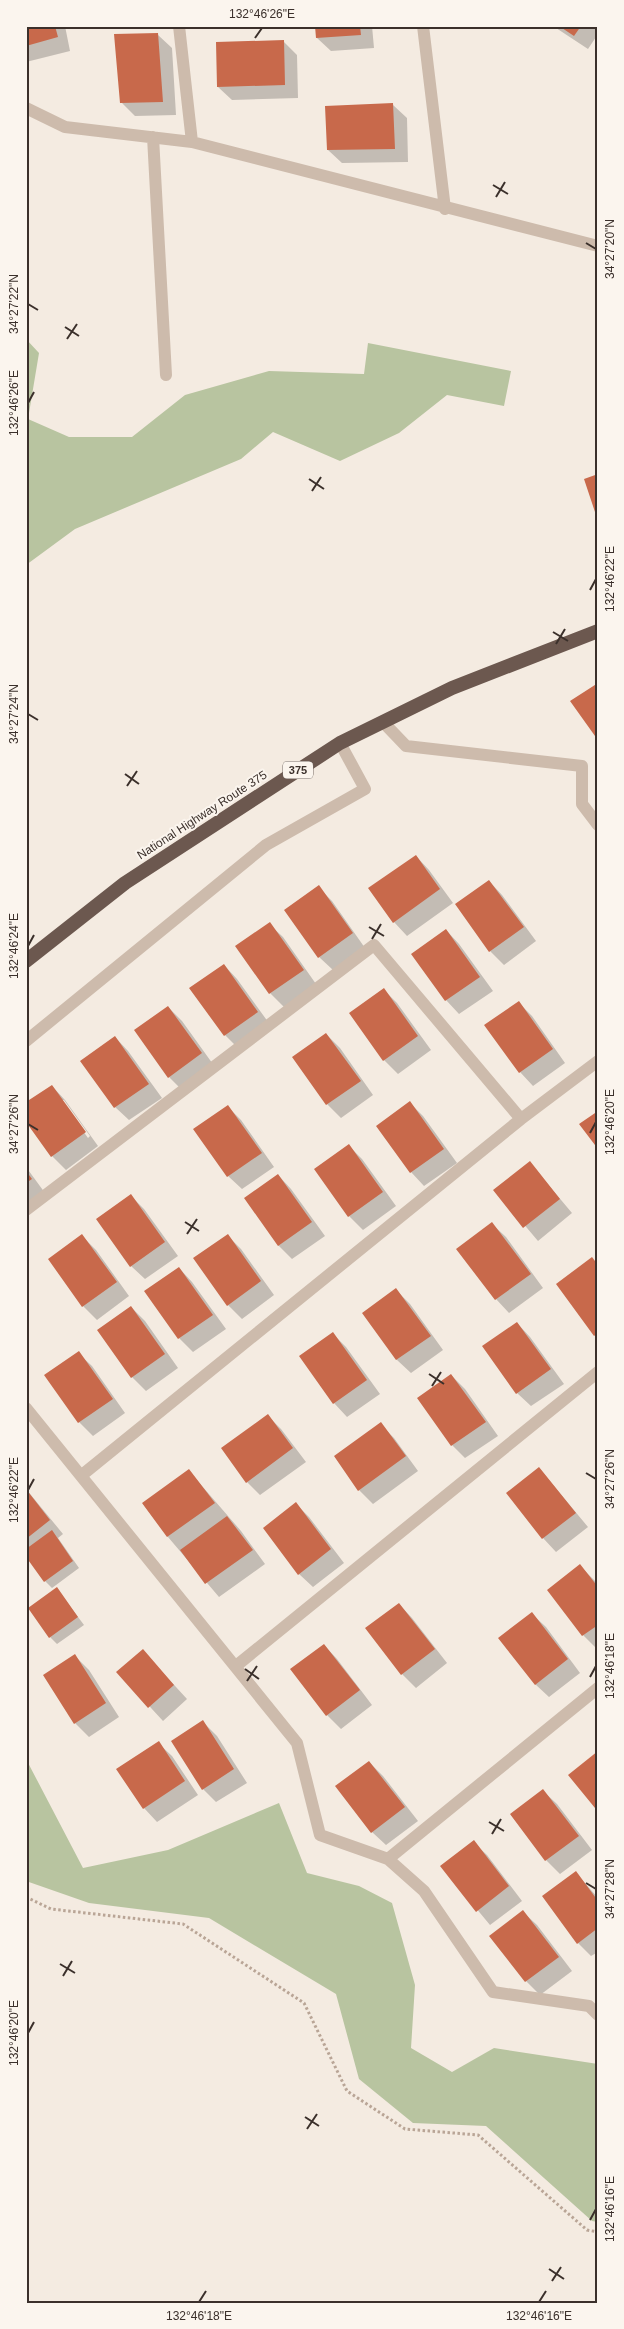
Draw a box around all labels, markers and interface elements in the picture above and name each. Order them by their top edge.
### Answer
text: 132°46'26"E [229,7,295,21]
text: 34°27'20"N [603,219,617,279]
text: 34°27'22"N [7,274,21,334]
text: 132°46'26"E [7,370,21,436]
text: 132°46'22"E [603,546,617,612]
text: 34°27'24"N [7,684,21,744]
road number: 375 [283,762,313,778]
street label: National Highway Route 375 [134,768,270,862]
text: 132°46'24"E [7,913,21,979]
text: 132°46'20"E [603,1089,617,1155]
text: 34°27'26"N [7,1094,21,1154]
text: 34°27'26"N [603,1449,617,1509]
text: 132°46'22"E [7,1457,21,1523]
text: 132°46'18"E [603,1633,617,1699]
text: 34°27'28"N [603,1859,617,1919]
text: 132°46'20"E [7,2000,21,2066]
text: 132°46'16"E [603,2176,617,2242]
text: 132°46'18"E [166,2309,232,2323]
text: 132°46'16"E [506,2309,572,2323]

